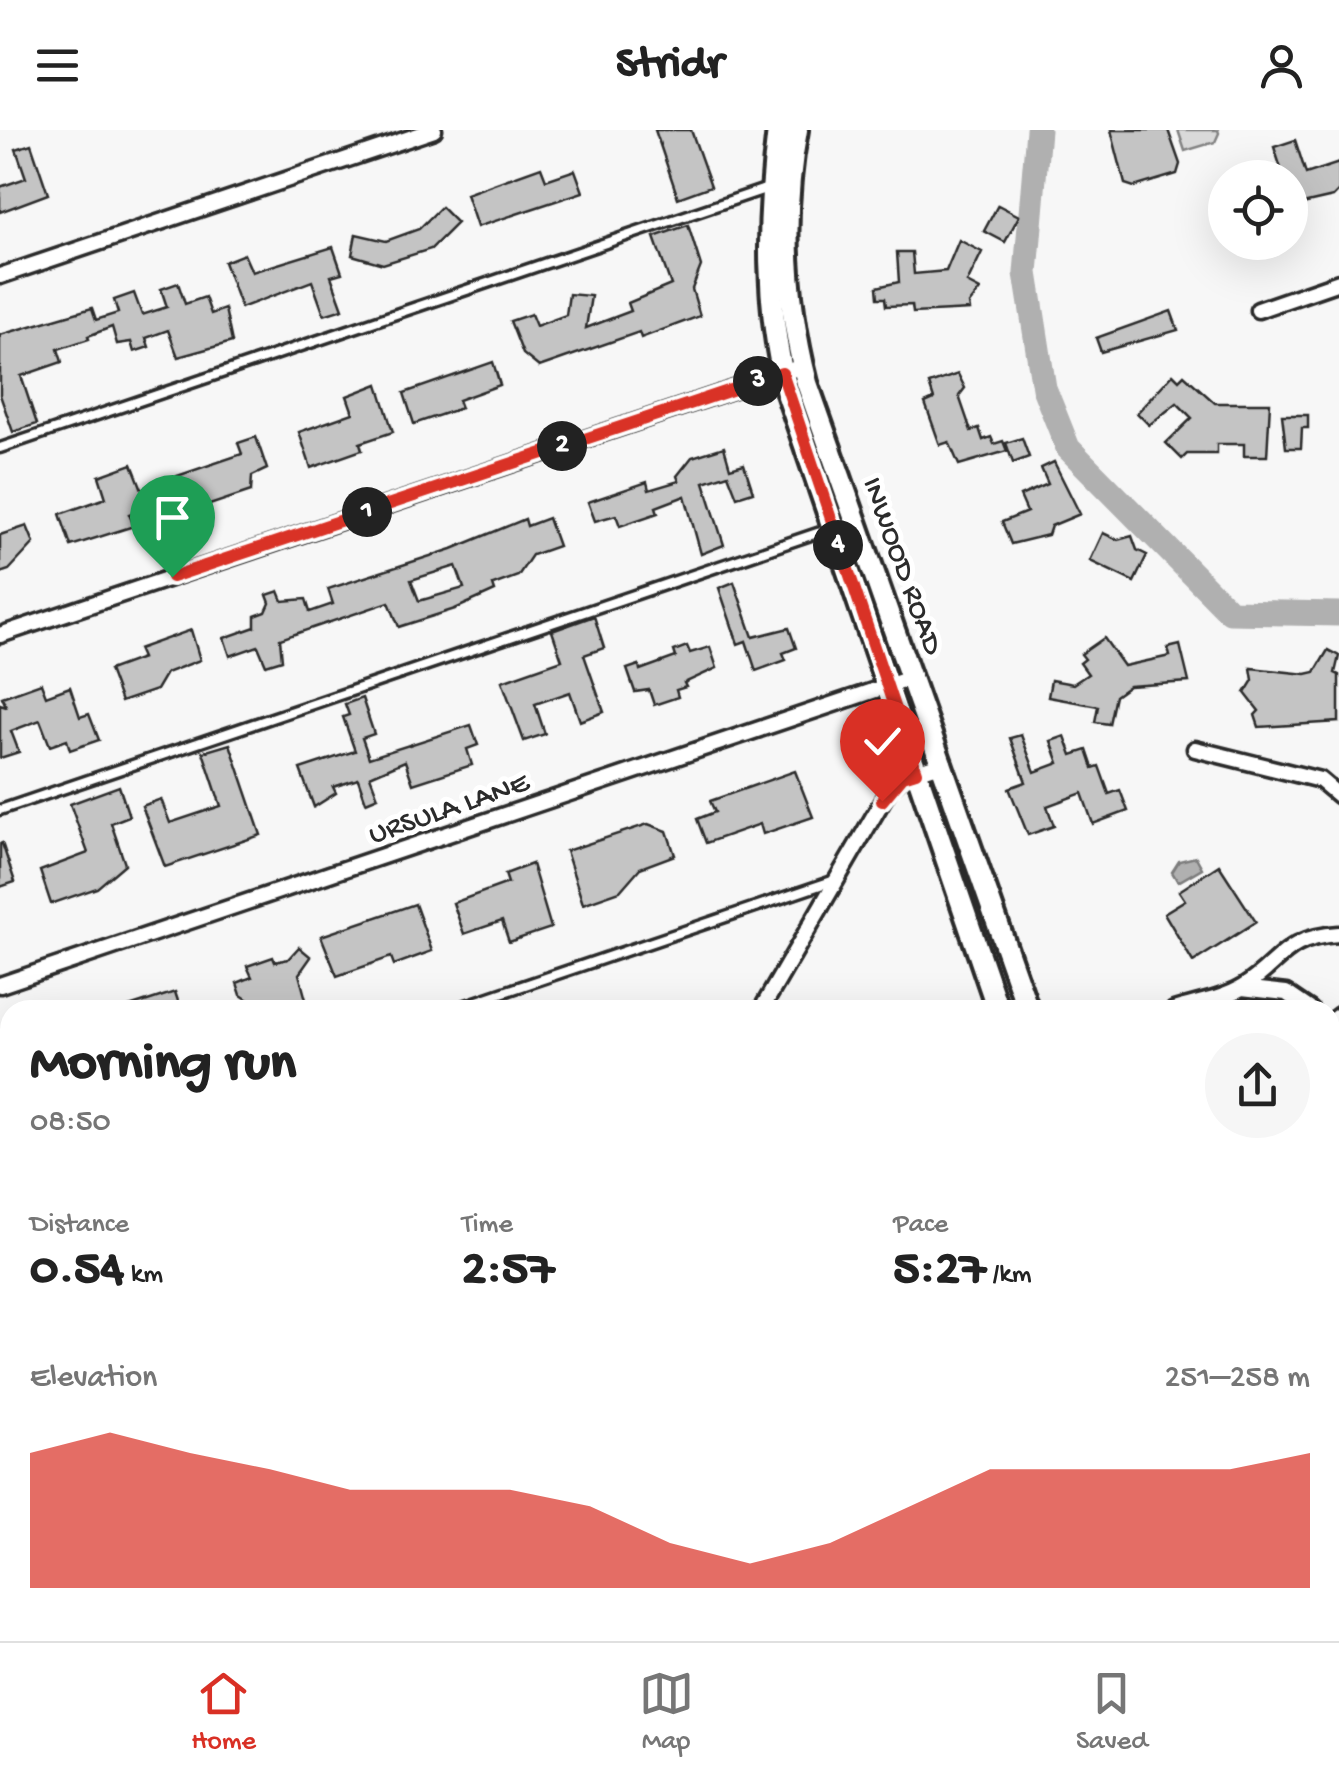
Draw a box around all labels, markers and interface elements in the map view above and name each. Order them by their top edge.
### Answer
icon: menu [30,38,85,93]
icon: person [1254,38,1309,93]
text: Stridr [616,39,723,92]
map controls [1208,160,1308,260]
button: locate [1208,160,1308,260]
pin: 3 [733,356,783,406]
text: 3 [751,364,765,397]
pin: 2 [537,421,587,471]
text: 2 [555,429,569,462]
street label: INWOOD ROAD [853,473,949,660]
pin [130,475,215,578]
pin: 1 [342,487,392,537]
icon: arrive [145,490,200,545]
text: 1 [361,495,373,528]
pin: 4 [813,520,863,570]
text: 4 [831,528,845,561]
pin [840,699,925,802]
icon: check [855,714,910,769]
street label: URSULA LANE [365,766,535,854]
button: share [1205,1033,1310,1138]
text: Morning run [30,1034,296,1098]
text: 08:50 [30,1104,111,1142]
text: Distance [30,1209,129,1242]
text: Time [462,1209,513,1242]
text: Pace [893,1209,948,1242]
text: 0.54 [30,1242,124,1301]
text: 2:57 [462,1242,554,1301]
text: 5:27 [893,1242,986,1301]
text: km [124,1259,163,1292]
text: /km [986,1259,1032,1292]
text: Elevation [30,1360,157,1398]
text: 251–258 m [1165,1360,1310,1398]
tab: Home [191,1666,256,1759]
tab: Map [639,1666,694,1759]
tab: Saved [1076,1666,1148,1759]

